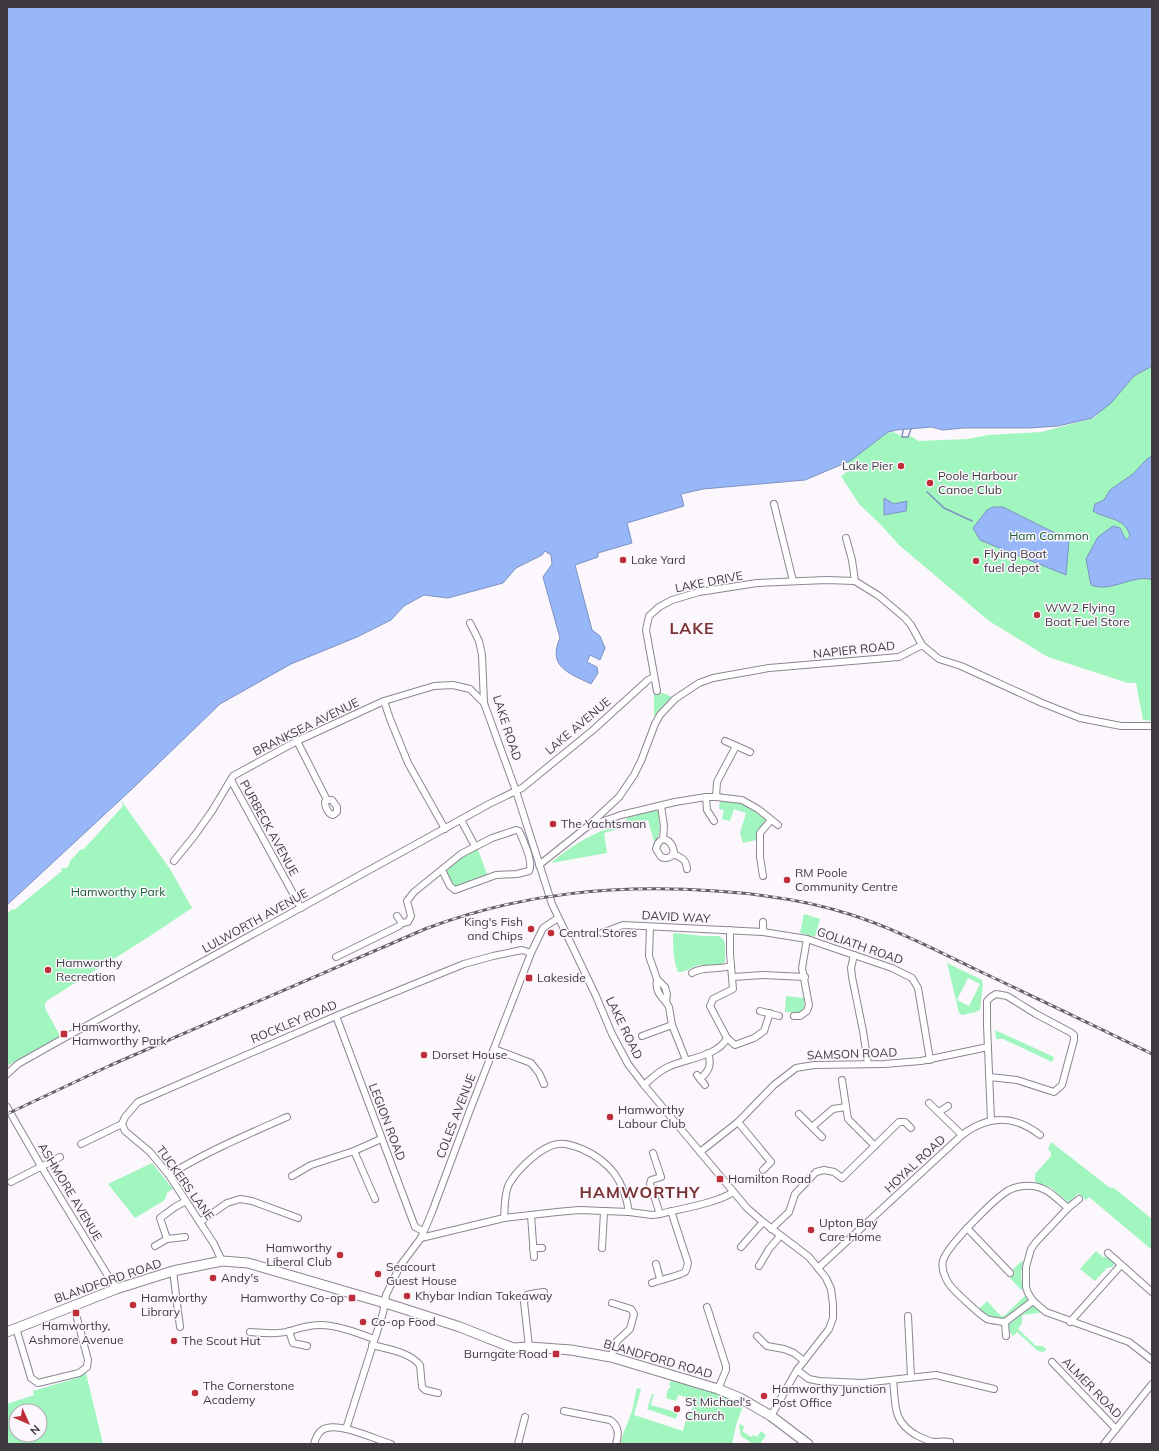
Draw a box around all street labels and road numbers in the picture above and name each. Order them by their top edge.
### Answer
street label: LAKE DRIVE [674,568,744,595]
street label: NAPIER ROAD [812,638,896,661]
street label: LAKE ROAD [490,693,525,763]
street label: BRANKSEA AVENUE [250,694,361,759]
street label: LAKE AVENUE [542,694,614,757]
street label: PURBECK AVENUE [237,777,302,878]
street label: LULWORTH AVENUE [199,885,310,956]
street label: DAVID WAY [641,907,711,926]
street label: GOLIATH ROAD [815,924,905,967]
street label: LAKE ROAD [603,994,646,1062]
street label: ROCKLEY ROAD [248,997,339,1046]
street label: SAMSON ROAD [806,1044,898,1063]
street label: COLES AVENUE [432,1071,479,1160]
street label: LEGION ROAD [366,1081,409,1163]
street label: HOYAL ROAD [881,1132,948,1196]
street label: ASHMORE AVENUE [35,1140,106,1244]
street label: TUCKERS LANE [153,1142,218,1223]
street label: BLANDFORD ROAD [52,1255,164,1306]
street label: BLANDFORD ROAD [602,1336,714,1381]
street label: ALMER ROAD [1059,1354,1125,1421]

